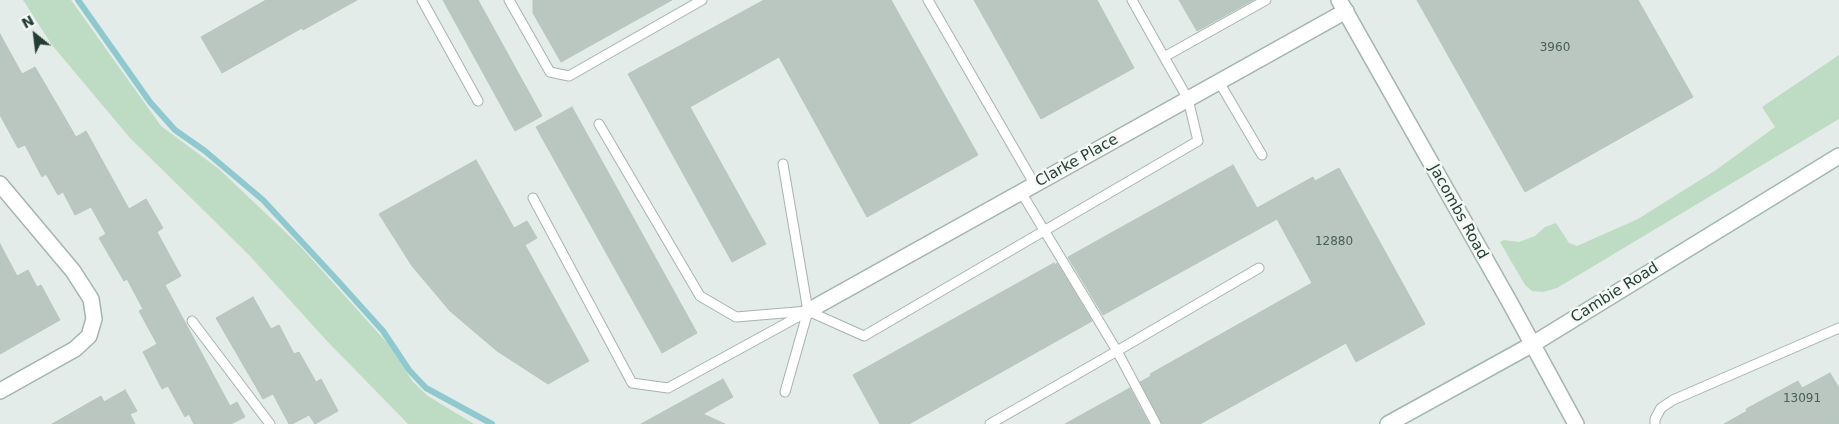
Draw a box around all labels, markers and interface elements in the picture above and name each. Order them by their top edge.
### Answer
north arrow [10,10,60,60]
text: N [19,12,37,32]
house number: 3960 [1540,41,1570,55]
street label: Clarke Place [1032,131,1122,191]
street label: Jacombs Road [1425,162,1491,262]
house number: 12880 [1315,235,1353,249]
street label: Cambie Road [1568,259,1662,327]
house number: 13091 [1783,392,1821,406]

